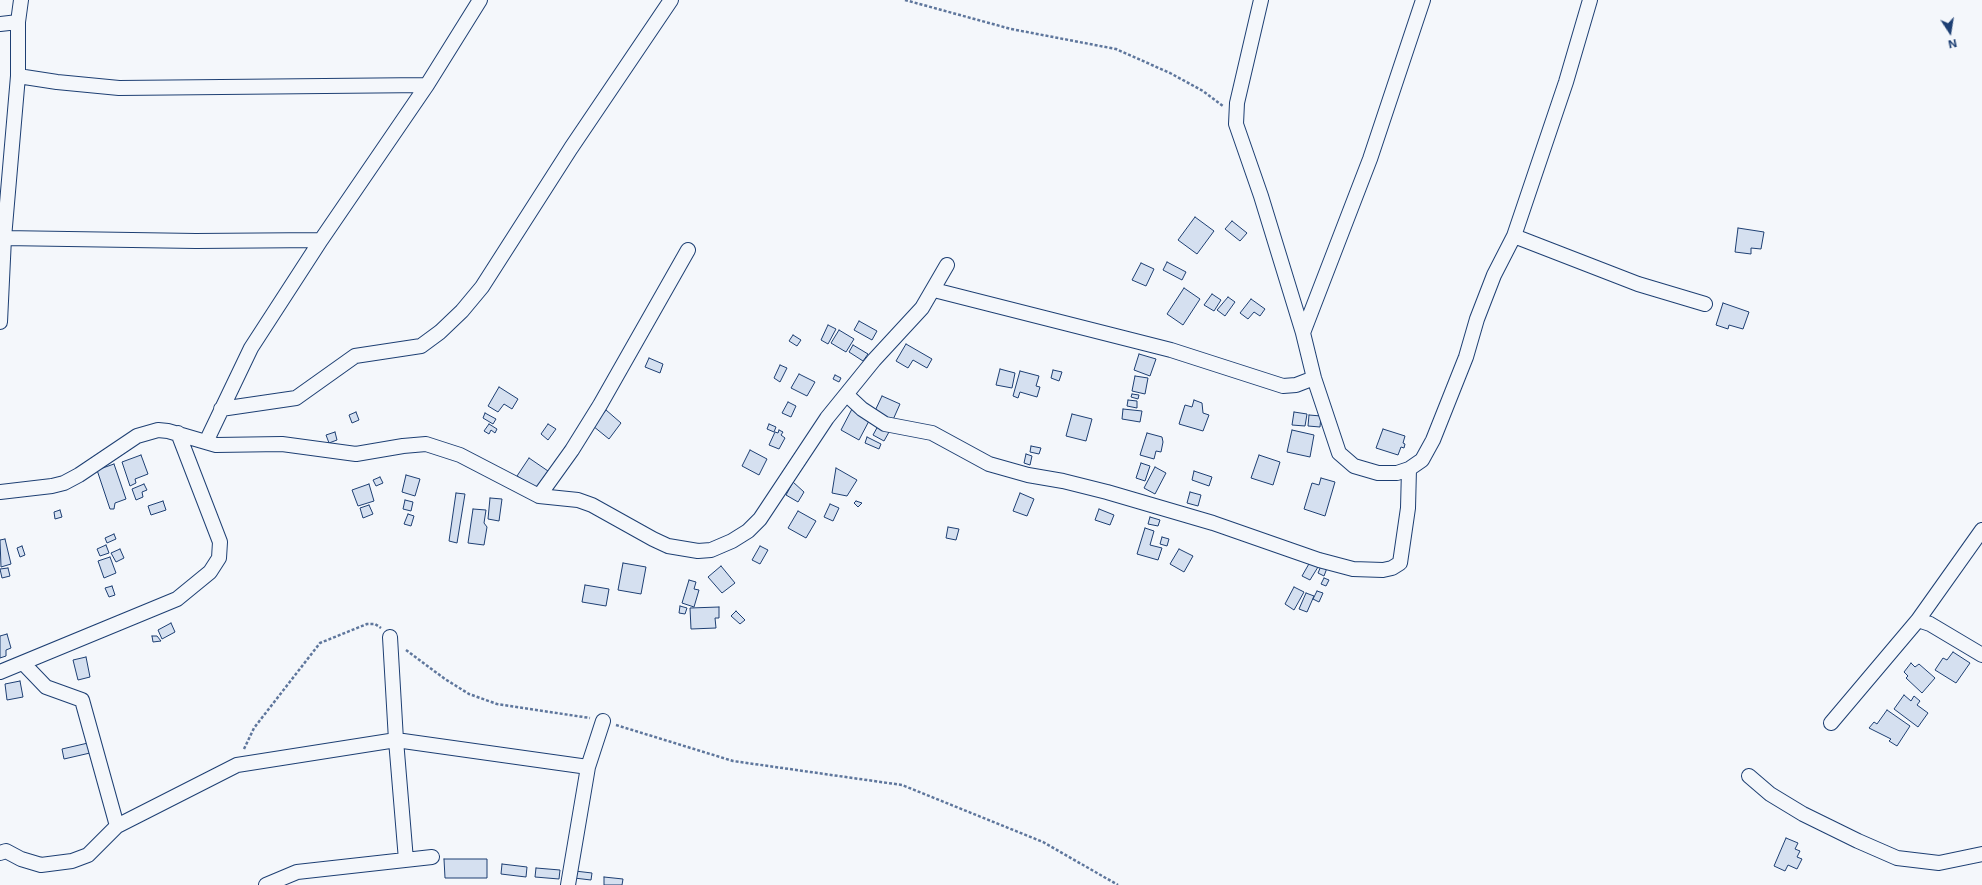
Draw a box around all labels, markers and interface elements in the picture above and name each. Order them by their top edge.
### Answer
north arrow [1930,12,1970,52]
text: N [1947,36,1958,51]

